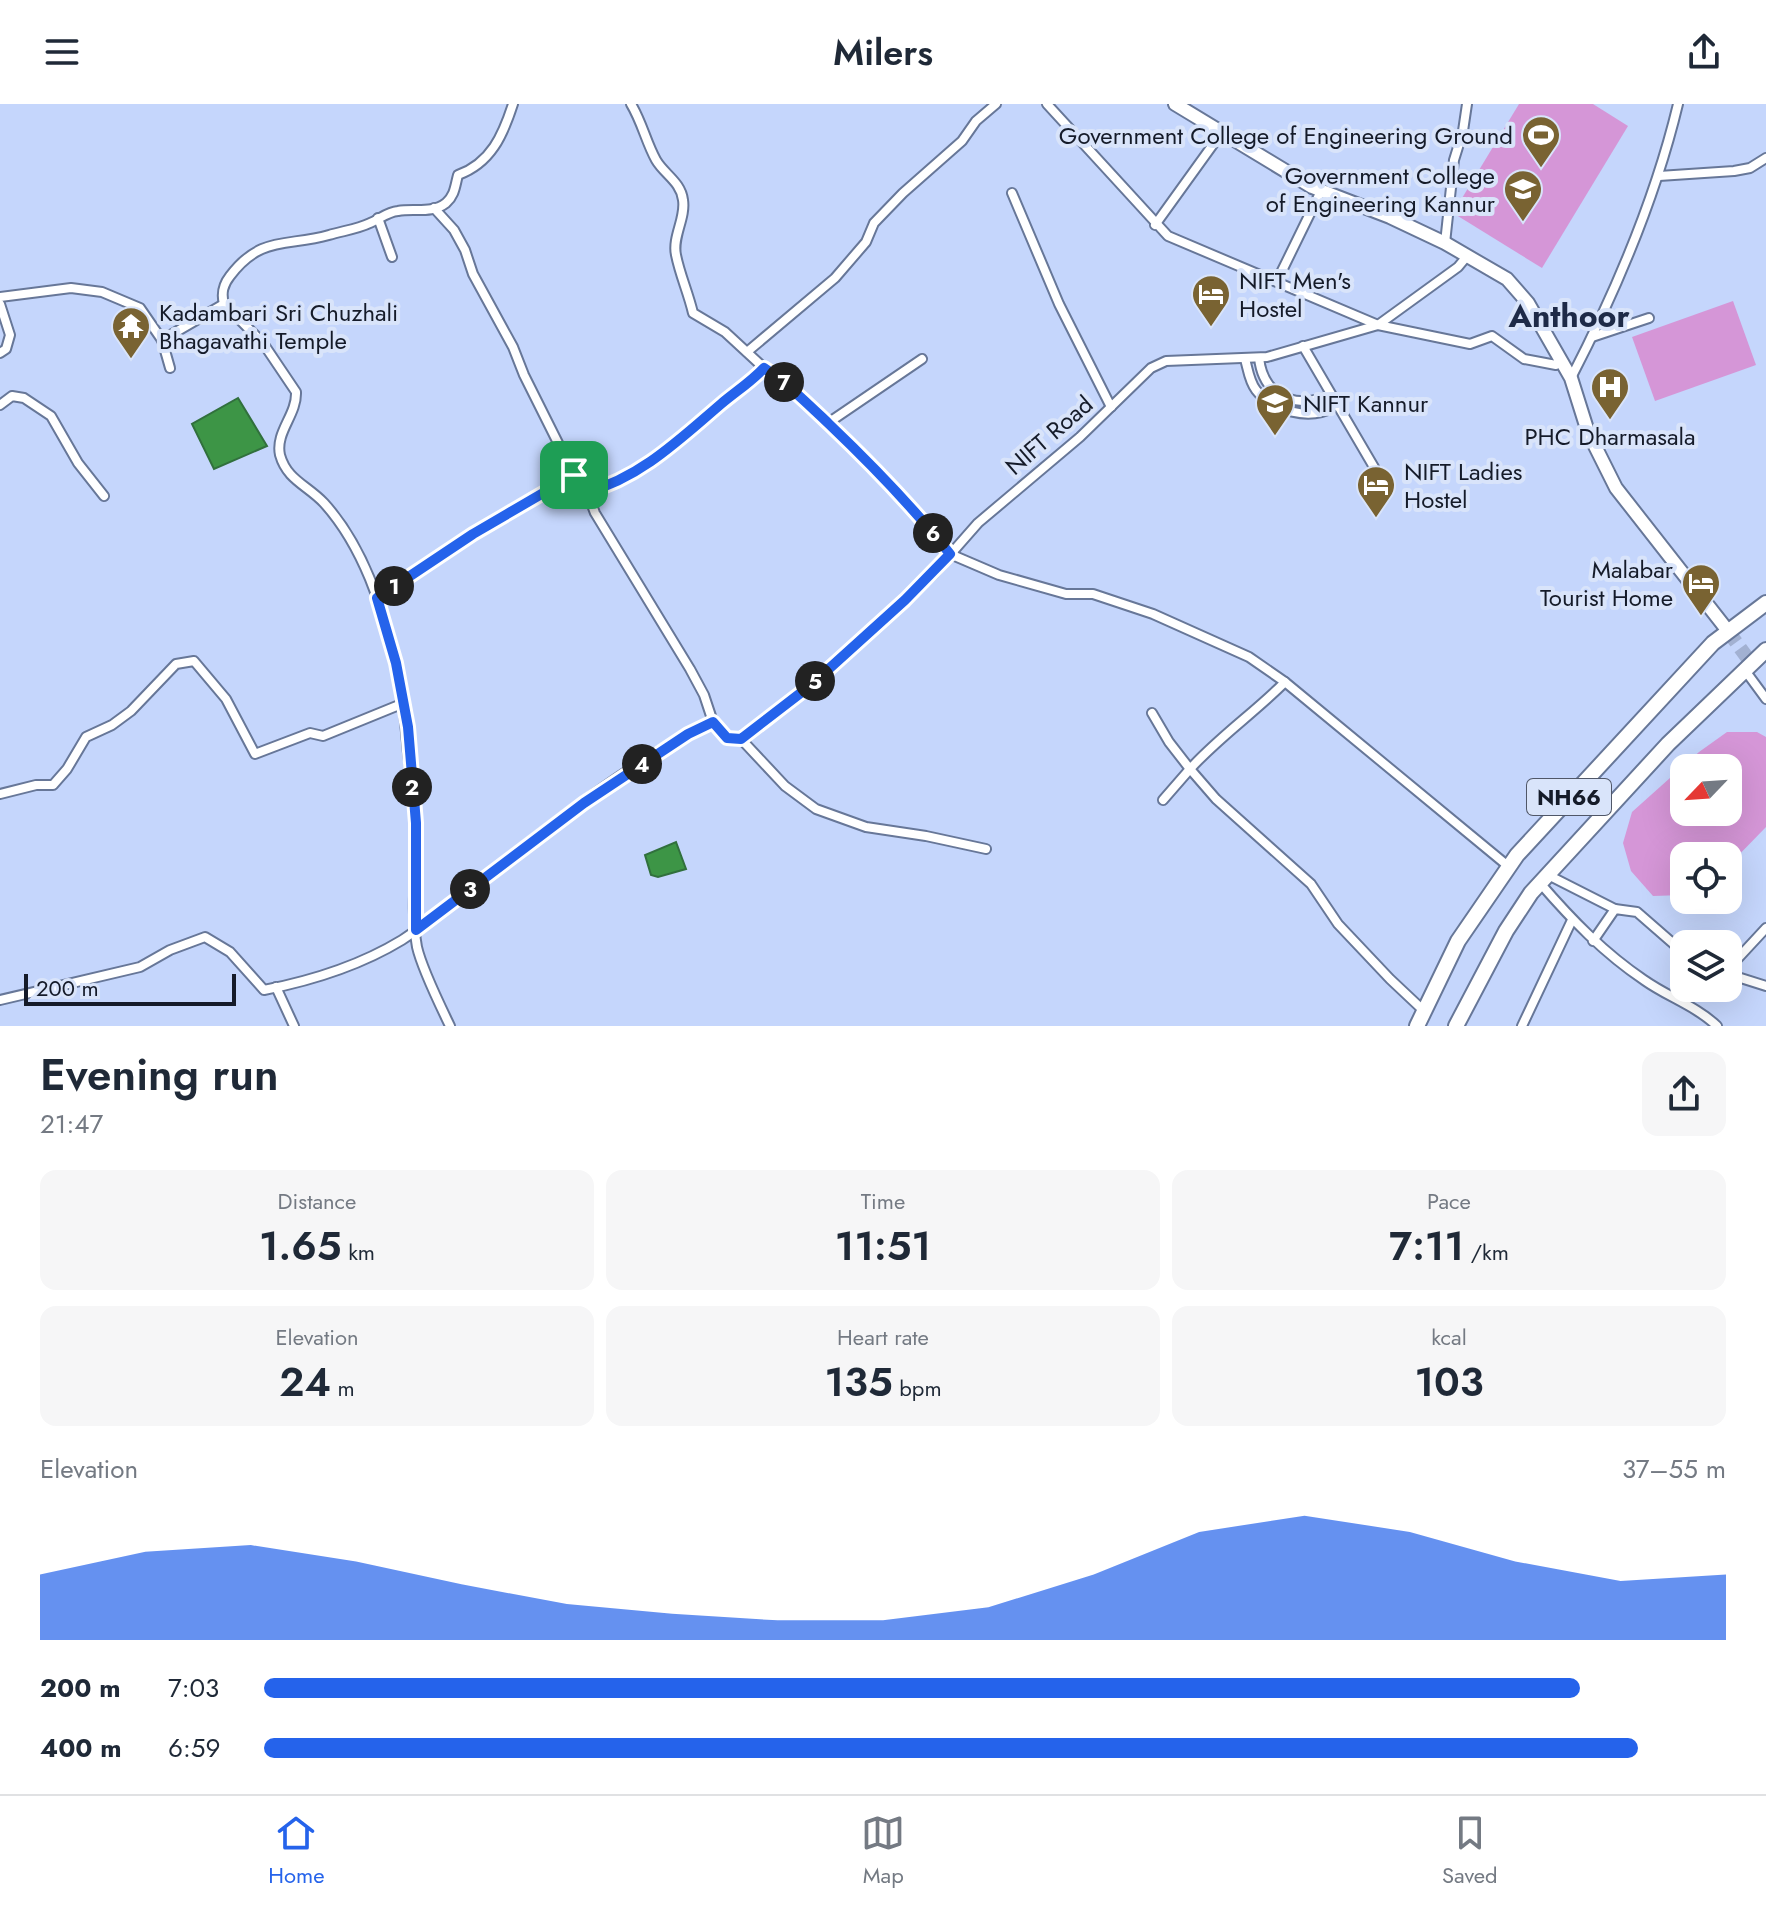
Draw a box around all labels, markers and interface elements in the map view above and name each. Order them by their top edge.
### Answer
text: Milers [833,26,933,78]
icon: menu [40,30,84,74]
icon: share [1682,30,1726,74]
sports icon: Government College of Engineering Ground [1520,114,1562,169]
place label: Government College of Engineering Ground [1059,118,1513,153]
place label: Government College of Engineering Kannur [1266,158,1496,221]
school or university icon: Government College of Engineering Kannur [1502,168,1544,223]
place label: NIFT Men's Hostel [1239,263,1351,326]
hotel icon: NIFT Men's Hostel [1190,273,1232,328]
district label: Anthoor [1507,293,1630,339]
place label: Kadambari Sri Chuzhali Bhagavathi Temple [159,295,398,358]
temple icon: Kadambari Sri Chuzhali Bhagavathi Temple [110,305,152,360]
pin: 7 [764,362,804,402]
text: 7 [777,366,791,398]
hospital icon: PHC Dharmasala [1589,366,1631,421]
school or university icon: NIFT Kannur [1254,382,1296,437]
place label: NIFT Kannur [1303,386,1429,421]
street label: NIFT Road [998,387,1100,483]
place label: PHC Dharmasala [1524,419,1696,454]
pin [540,441,608,509]
icon: arrive [552,453,596,497]
place label: NIFT Ladies Hostel [1404,454,1522,517]
hotel icon: NIFT Ladies Hostel [1355,464,1397,519]
pin: 6 [913,513,953,553]
text: 6 [926,517,940,549]
place label: Malabar Tourist Home [1540,552,1674,615]
hotel icon: Malabar Tourist Home [1680,562,1722,617]
pin: 1 [374,566,414,606]
text: 1 [388,570,400,602]
pin: 5 [795,661,835,701]
text: 5 [808,665,822,697]
pin: 4 [622,744,662,784]
text: 4 [634,748,650,780]
north arrow [1670,754,1742,826]
map controls [1670,754,1742,1002]
pin: 2 [392,767,432,807]
text: 2 [405,771,419,803]
road number: NH66 [1527,779,1611,815]
button: locate [1670,842,1742,914]
pin: 3 [450,869,490,909]
text: 3 [463,873,477,905]
button: layers [1670,930,1742,1002]
scale bar [24,970,236,1006]
text: 200 m [36,972,99,1004]
text: Evening run [40,1043,279,1107]
button: share [1642,1052,1726,1136]
text: 21:47 [40,1105,103,1143]
text: Distance [278,1185,356,1217]
text: Time [861,1185,905,1217]
text: Pace [1427,1185,1471,1217]
text: 1.65 [259,1217,342,1275]
text: 11:51 [835,1217,931,1275]
text: 7:11 [1389,1217,1464,1275]
text: km [342,1236,375,1268]
text: /km [1464,1236,1509,1268]
text: Elevation [276,1321,358,1353]
text: Heart rate [837,1321,929,1353]
text: kcal [1431,1321,1467,1353]
text: 24 [279,1353,331,1411]
text: 135 [824,1353,893,1411]
text: 103 [1414,1353,1484,1411]
text: m [331,1372,355,1404]
text: bpm [893,1372,942,1404]
text: Elevation [40,1450,138,1488]
text: 37–55 m [1622,1450,1726,1488]
text: 200 m [40,1669,121,1707]
text: 7:03 [168,1669,219,1707]
text: 400 m [40,1729,122,1767]
text: 6:59 [168,1729,220,1767]
tab: Home [268,1811,325,1891]
tab: Map [861,1811,905,1891]
tab: Saved [1442,1811,1498,1891]

